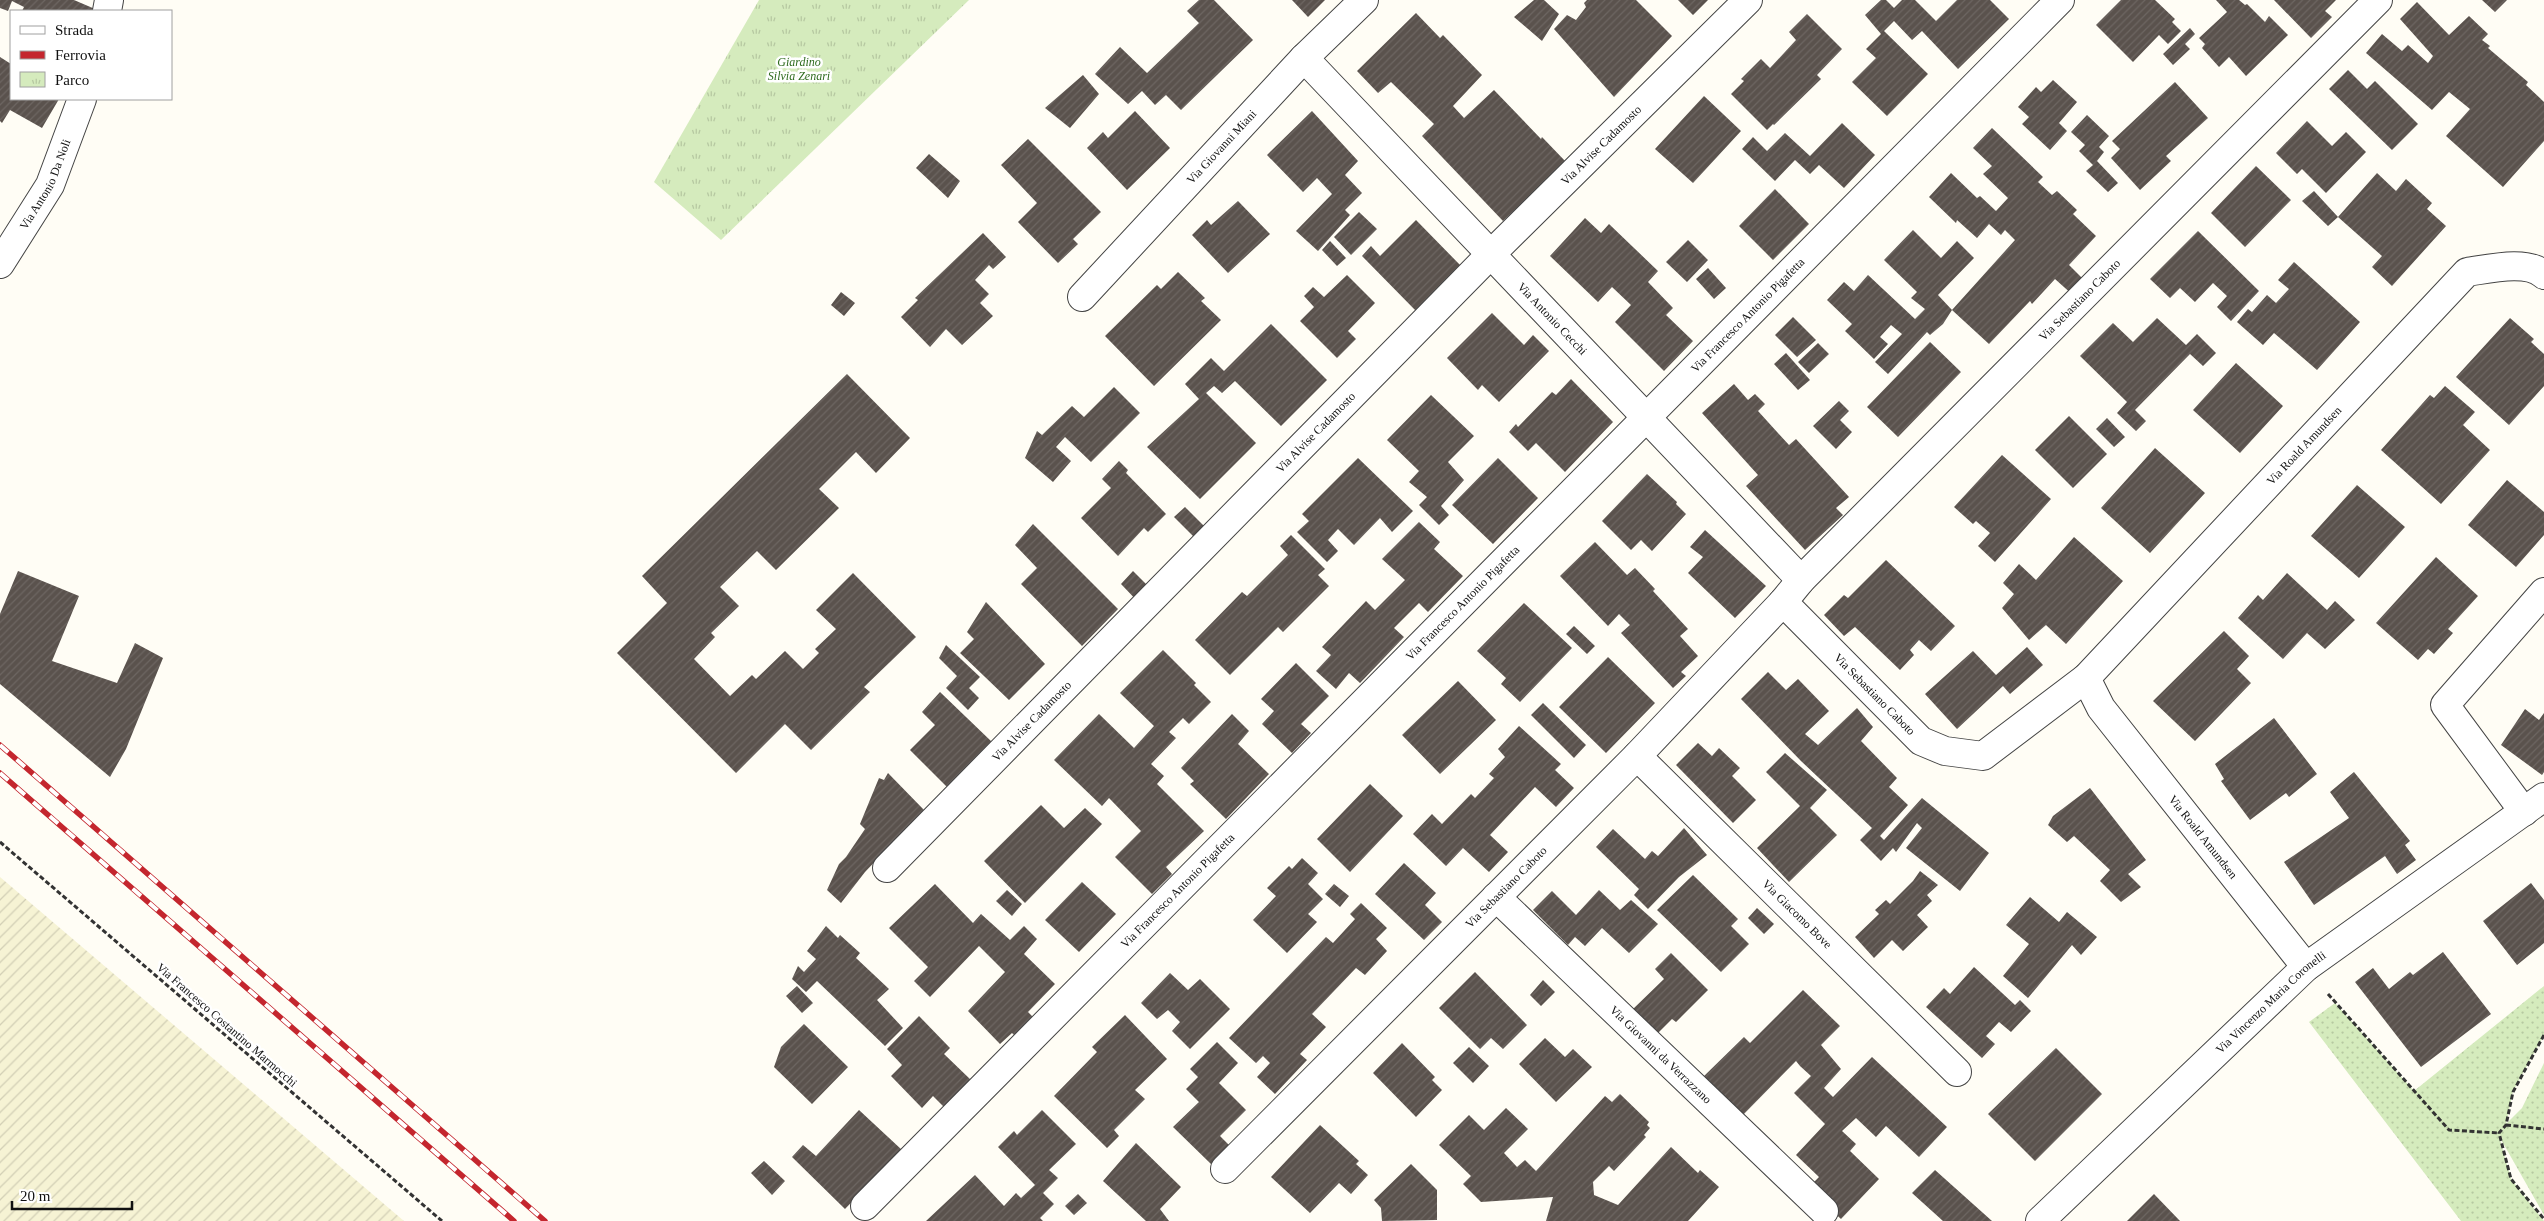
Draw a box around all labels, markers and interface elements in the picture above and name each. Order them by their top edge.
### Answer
legend [10,10,172,100]
text: Strada [55,22,94,38]
text: Ferrovia [55,47,106,63]
park label: Giardino Silvia Zenari [768,55,830,83]
text: Parco [55,72,89,88]
street label: Via Alvise Cadamosto [1558,103,1644,188]
street label: Via Giovanni Miani [1184,106,1260,187]
street label: Via Antonio Da Noli [17,137,74,232]
street label: Via Francesco Antonio Pigafetta [1688,255,1808,375]
street label: Via Sebastiano Caboto [2036,256,2123,344]
street label: Via Antonio Cecchi [1515,280,1590,358]
street label: Via Alvise Cadamosto [1273,389,1358,476]
street label: Via Roald Amundsen [2264,403,2344,488]
street label: Via Francesco Antonio Pigafetta [1403,542,1523,663]
street label: Via Sebastiano Caboto [1831,651,1918,738]
street label: Via Alvise Cadamosto [989,678,1074,764]
street label: Via Roald Amundsen [2166,792,2240,882]
street label: Via Francesco Antonio Pigafetta [1118,830,1238,951]
street label: Via Sebastiano Caboto [1463,844,1550,931]
street label: Via Giacomo Bove [1759,877,1835,951]
street label: Via Vincenzo Maria Coronelli [2213,948,2329,1056]
street label: Via Francesco Costantino Marmocchi [154,960,301,1090]
street label: Via Giovanni da Verrazzano [1607,1003,1714,1107]
scale bar [12,1178,132,1210]
text: 20 m [20,1188,51,1204]

